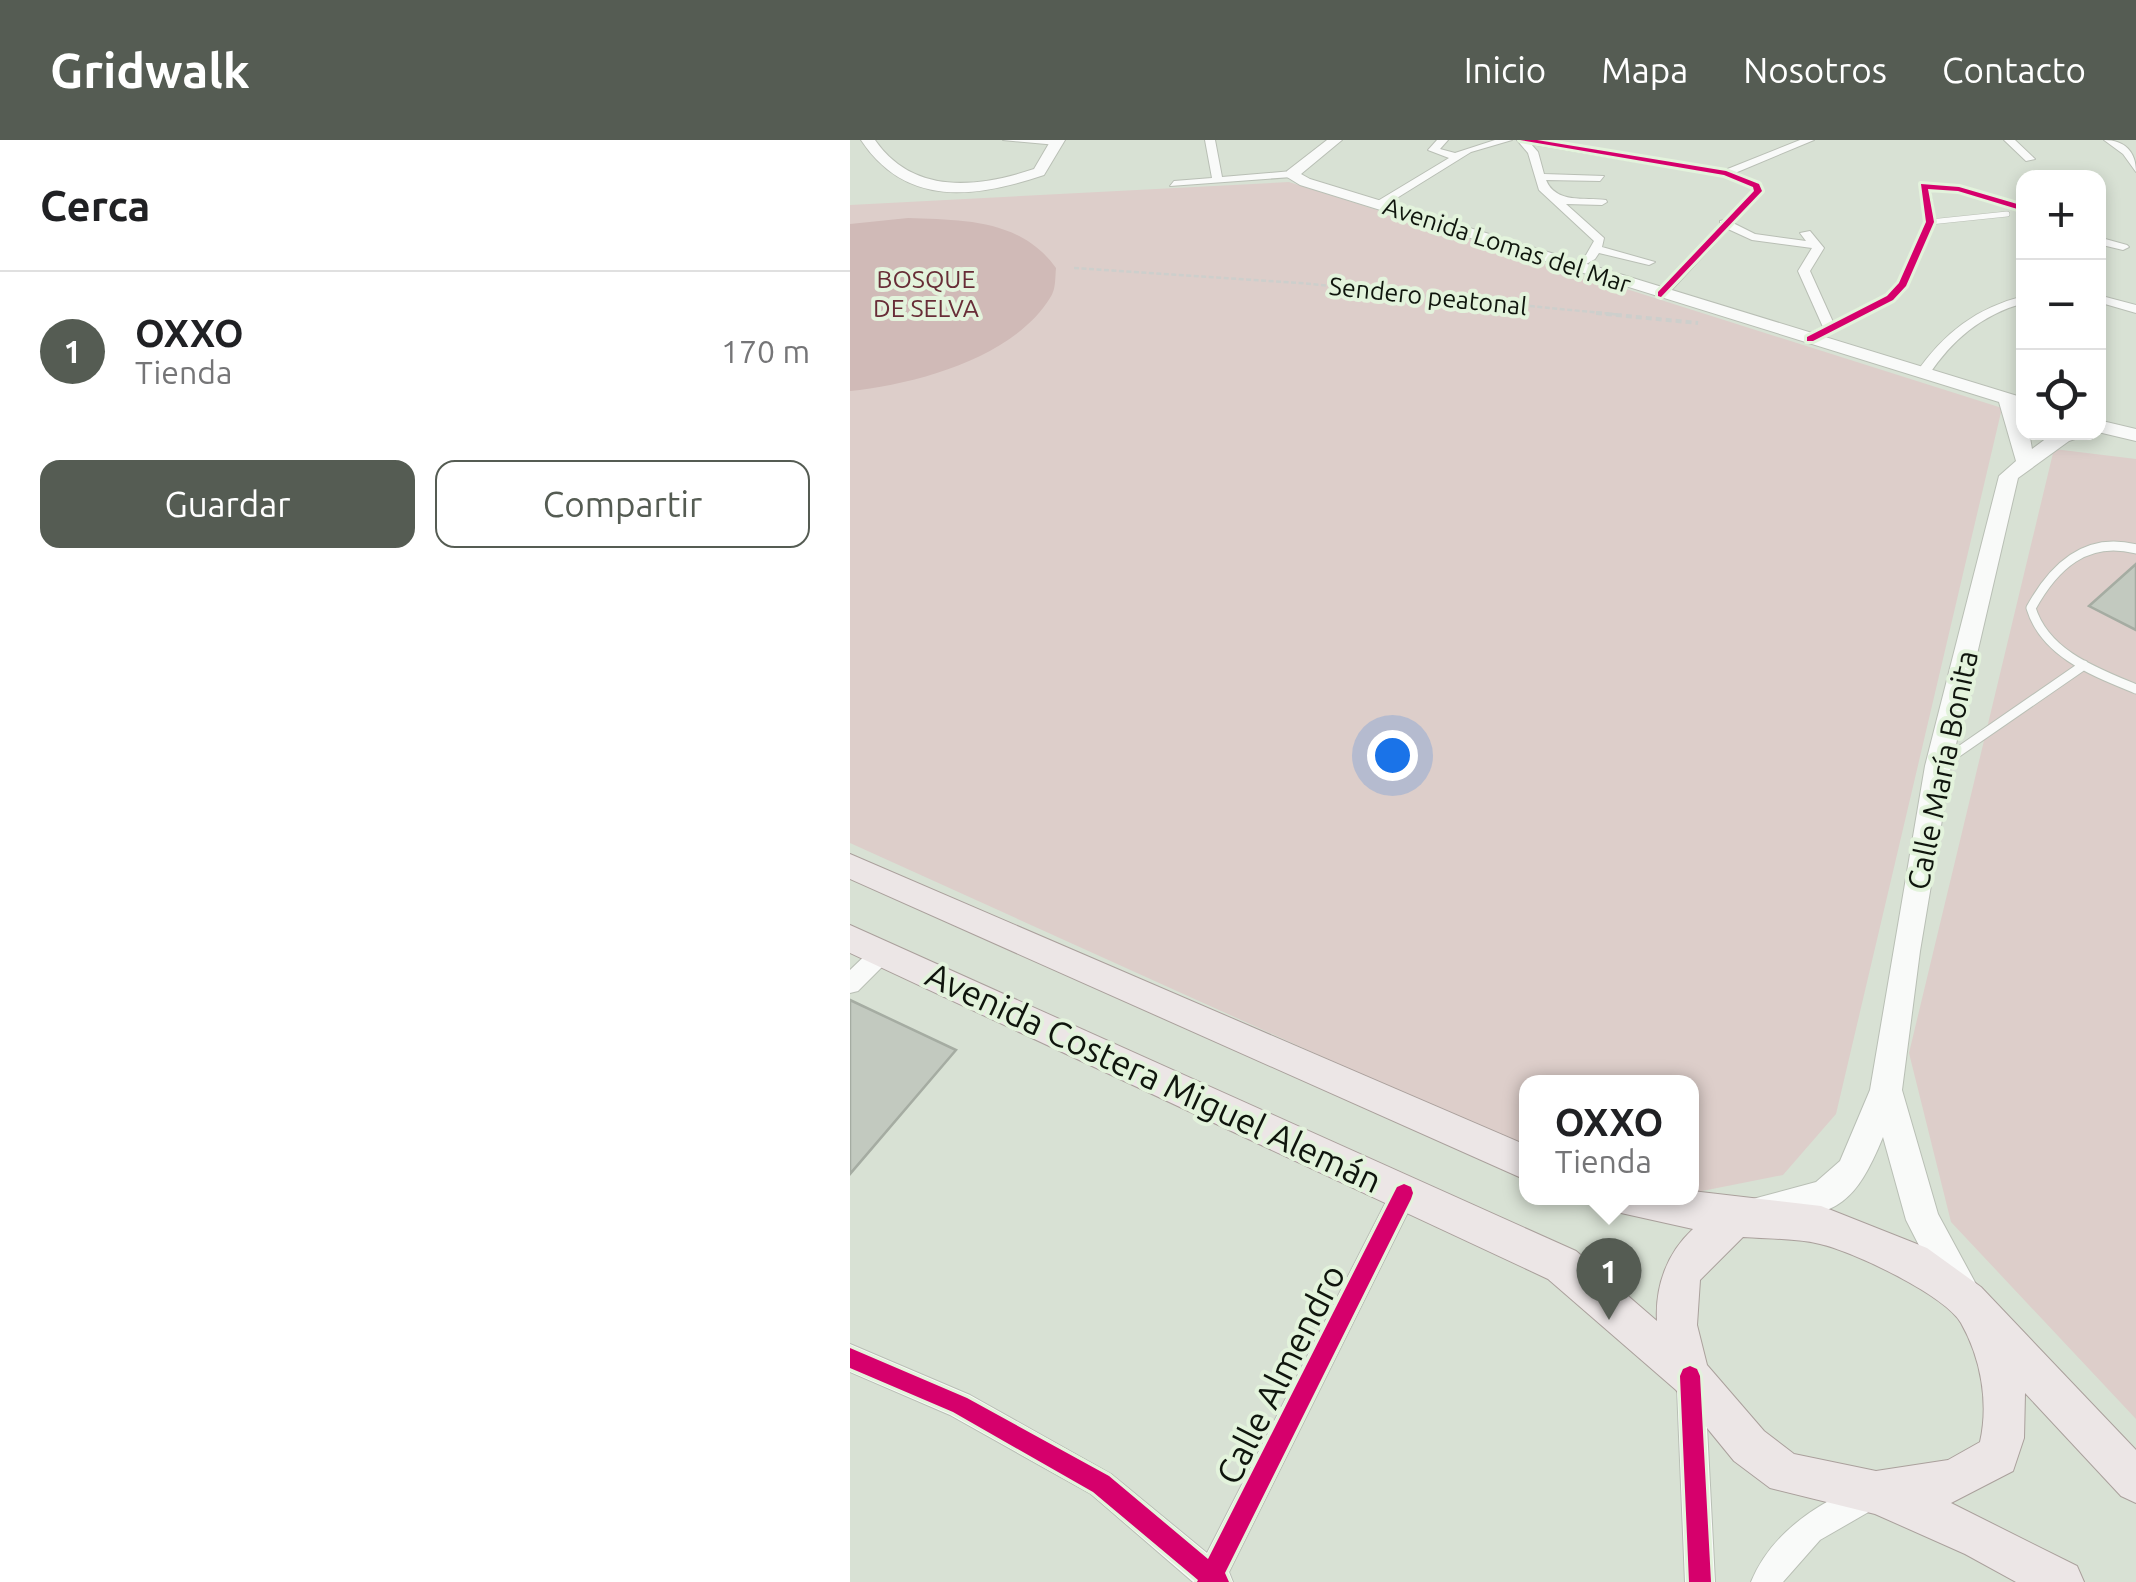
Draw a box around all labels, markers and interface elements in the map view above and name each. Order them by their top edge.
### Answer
text: Gridwalk [50,43,250,97]
text: Inicio [1464,50,1546,90]
text: Mapa [1601,50,1688,90]
text: Nosotros [1743,50,1887,90]
text: Contacto [1942,50,2086,90]
map controls [2016,170,2106,440]
button: + [2016,170,2106,260]
text: Cerca [40,182,150,229]
street label: Avenida Lomas del Mar [1380,192,1635,298]
button: − [2016,260,2106,350]
park label: BOSQUE DE SELVA [873,265,979,322]
street label: Sendero peatonal [1328,272,1528,320]
text: OXXO [135,312,244,354]
text: 1 [63,333,82,369]
text: 170 m [721,333,810,369]
button: locate [2016,350,2106,440]
text: Tienda [135,354,232,390]
button: Guardar [40,460,415,548]
button: Compartir [435,460,810,548]
street label: Calle María Bonita [1900,647,1984,893]
your location [1367,730,1418,781]
street label: Avenida Costera Miguel Alemán [920,954,1388,1200]
popup [1519,1075,1699,1205]
text: OXXO [1555,1101,1663,1143]
text: Tienda [1555,1143,1652,1179]
pin: 1 [1576,1238,1642,1320]
street label: Calle Almendro [1208,1258,1352,1490]

